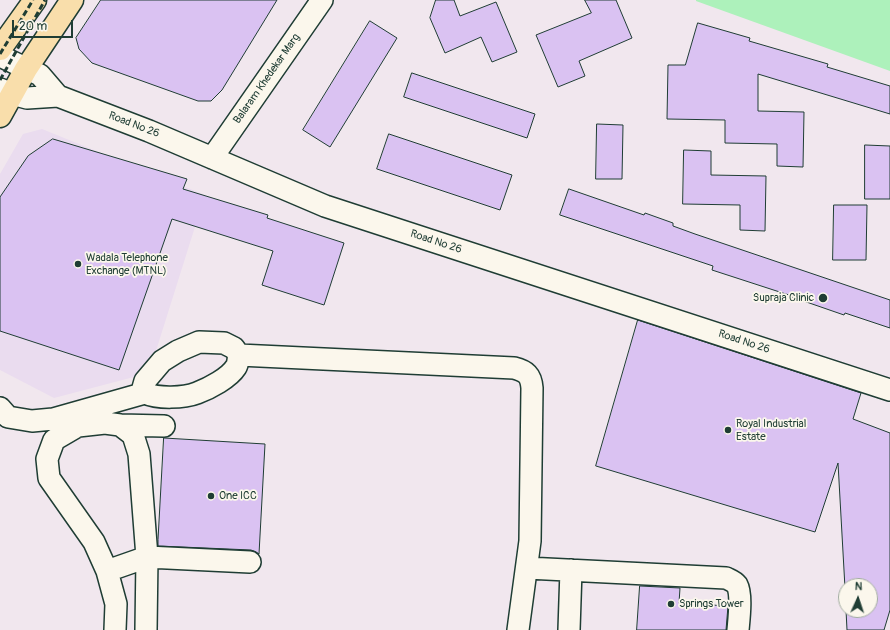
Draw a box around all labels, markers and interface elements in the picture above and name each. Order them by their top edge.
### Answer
scale bar [14,12,75,38]
text: 20 m [19,19,47,34]
street label: Balaram Khedekar Marg [231,31,303,127]
street label: Road No 26 [107,109,161,141]
street label: Road No 26 [409,227,463,257]
place label: Wadala Telephone Exchange (MTNL) [86,251,168,277]
marker: Wadala Telephone Exchange (MTNL) [73,259,83,269]
place label: Supraja Clinic [753,291,814,305]
marker: Supraja Clinic [817,292,829,304]
street label: Road No 26 [717,327,771,357]
place label: Royal Industrial Estate [736,417,806,443]
marker: Royal Industrial Estate [723,425,733,435]
place label: One ICC [219,489,257,503]
marker: One ICC [206,491,216,501]
north arrow [838,578,878,618]
text: N [855,580,863,593]
place label: Springs Tower [679,597,744,611]
marker: Springs Tower [666,599,676,609]

